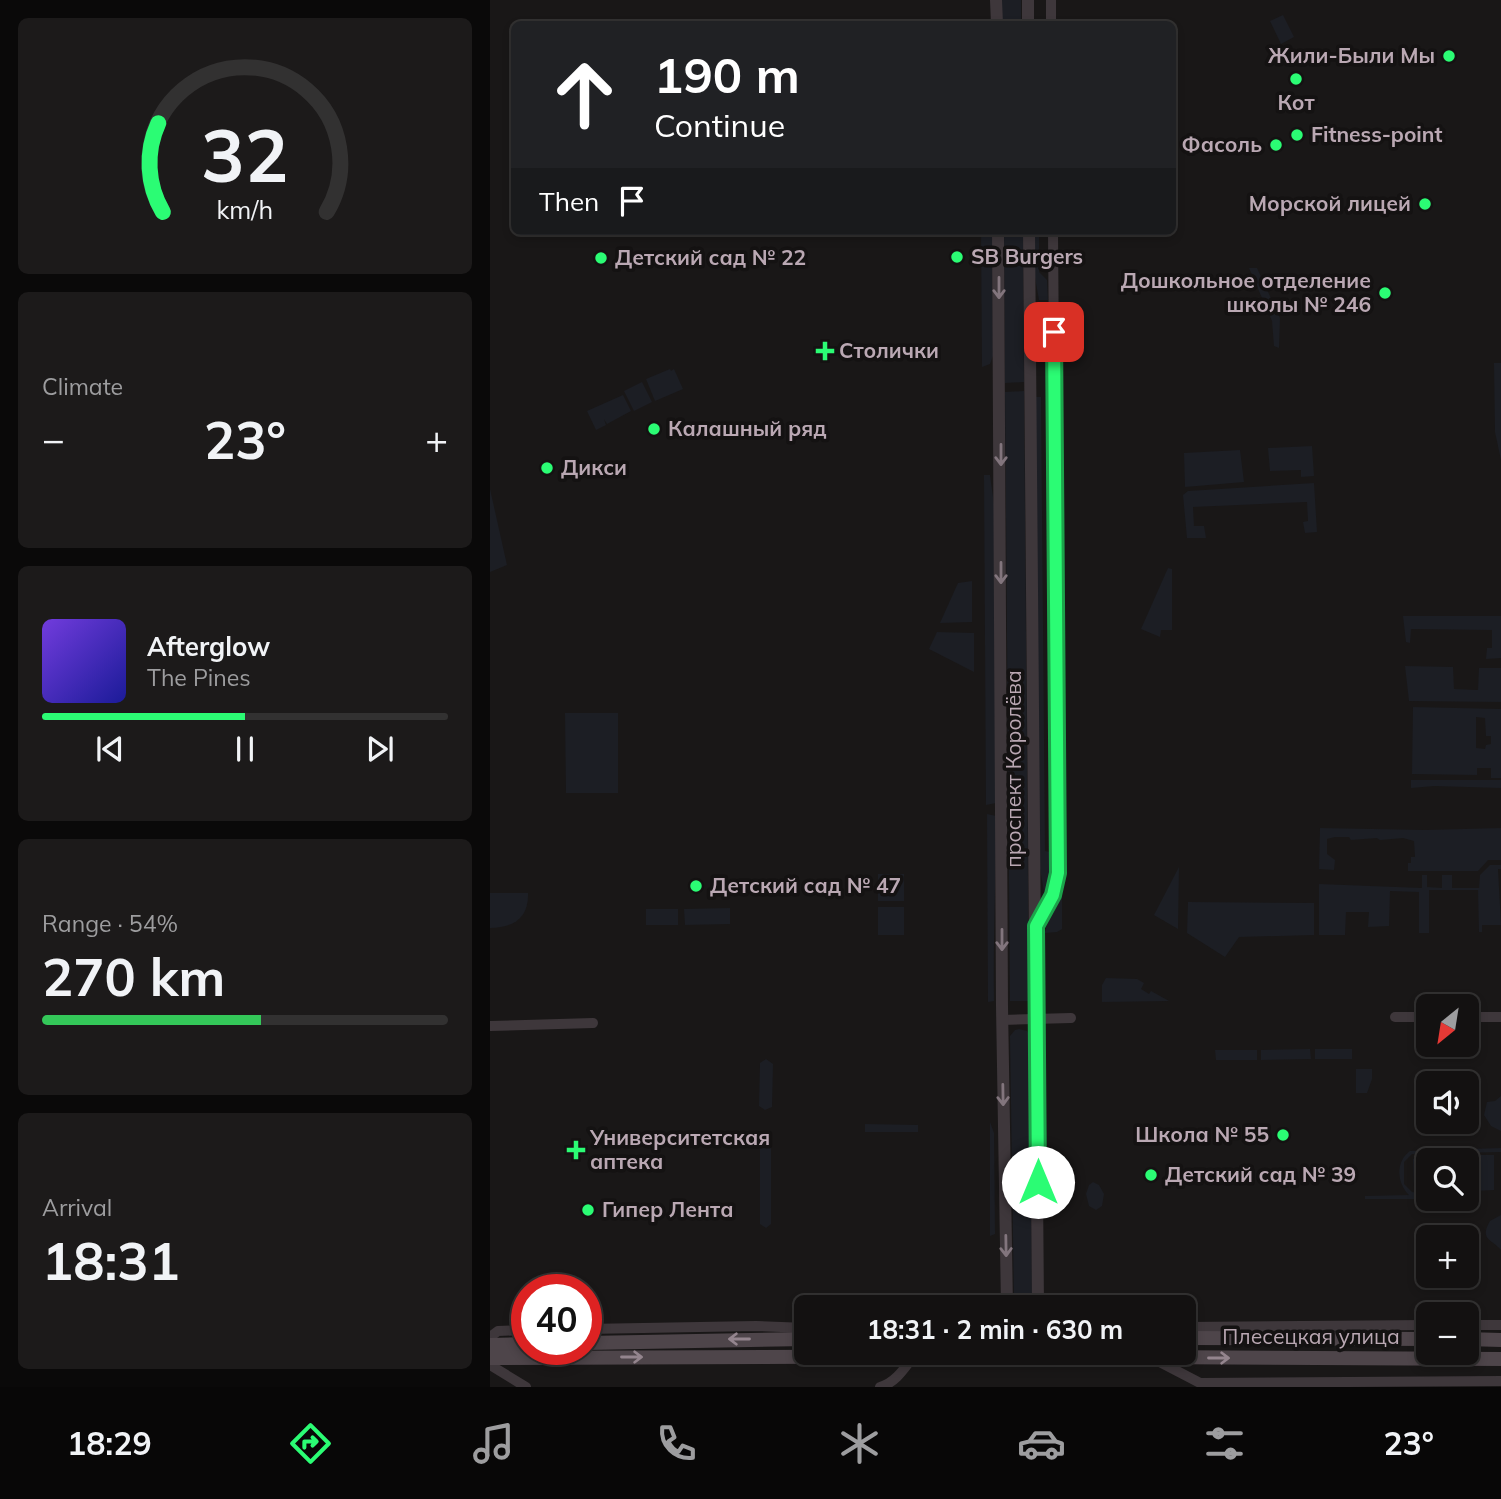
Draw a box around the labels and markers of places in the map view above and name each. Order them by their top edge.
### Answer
place label: Жили-Были Мы [1268,42,1435,68]
marker: Жили-Были Мы [1441,48,1457,64]
marker: Кот [1288,71,1304,87]
place label: Кот [1277,89,1315,115]
place label: Fitness-point [1311,121,1442,147]
marker: Fitness-point [1289,127,1305,143]
place label: Фасоль [1182,131,1262,157]
marker: Фасоль [1268,137,1284,153]
place label: Морской лицей [1249,190,1411,216]
marker: Морской лицей [1417,196,1433,212]
place label: SB Burgers [971,243,1083,269]
place label: Детский сад № 22 [615,244,806,270]
marker: SB Burgers [949,249,965,265]
marker: Детский сад № 22 [593,250,609,266]
place label: Дошкольное отделение школы № 246 [1121,267,1371,317]
marker: Дошкольное отделение школы № 246 [1377,285,1393,301]
pin [1024,302,1084,362]
place label: Столички [839,337,939,363]
marker: Столички [817,343,833,359]
place label: Калашный ряд [668,415,827,441]
marker: Калашный ряд [646,421,662,437]
place label: Дикси [561,454,627,480]
marker: Дикси [539,460,555,476]
place label: Детский сад № 47 [710,872,901,898]
marker: Детский сад № 47 [688,878,704,894]
place label: Школа № 55 [1135,1121,1269,1147]
place label: Университетская аптека [589,1124,770,1174]
marker: Школа № 55 [1275,1127,1291,1143]
marker: Университетская аптека [568,1142,584,1158]
place label: Детский сад № 39 [1165,1161,1356,1187]
marker: Детский сад № 39 [1143,1167,1159,1183]
place label: Гипер Лента [602,1196,734,1222]
marker: Гипер Лента [580,1202,596,1218]

